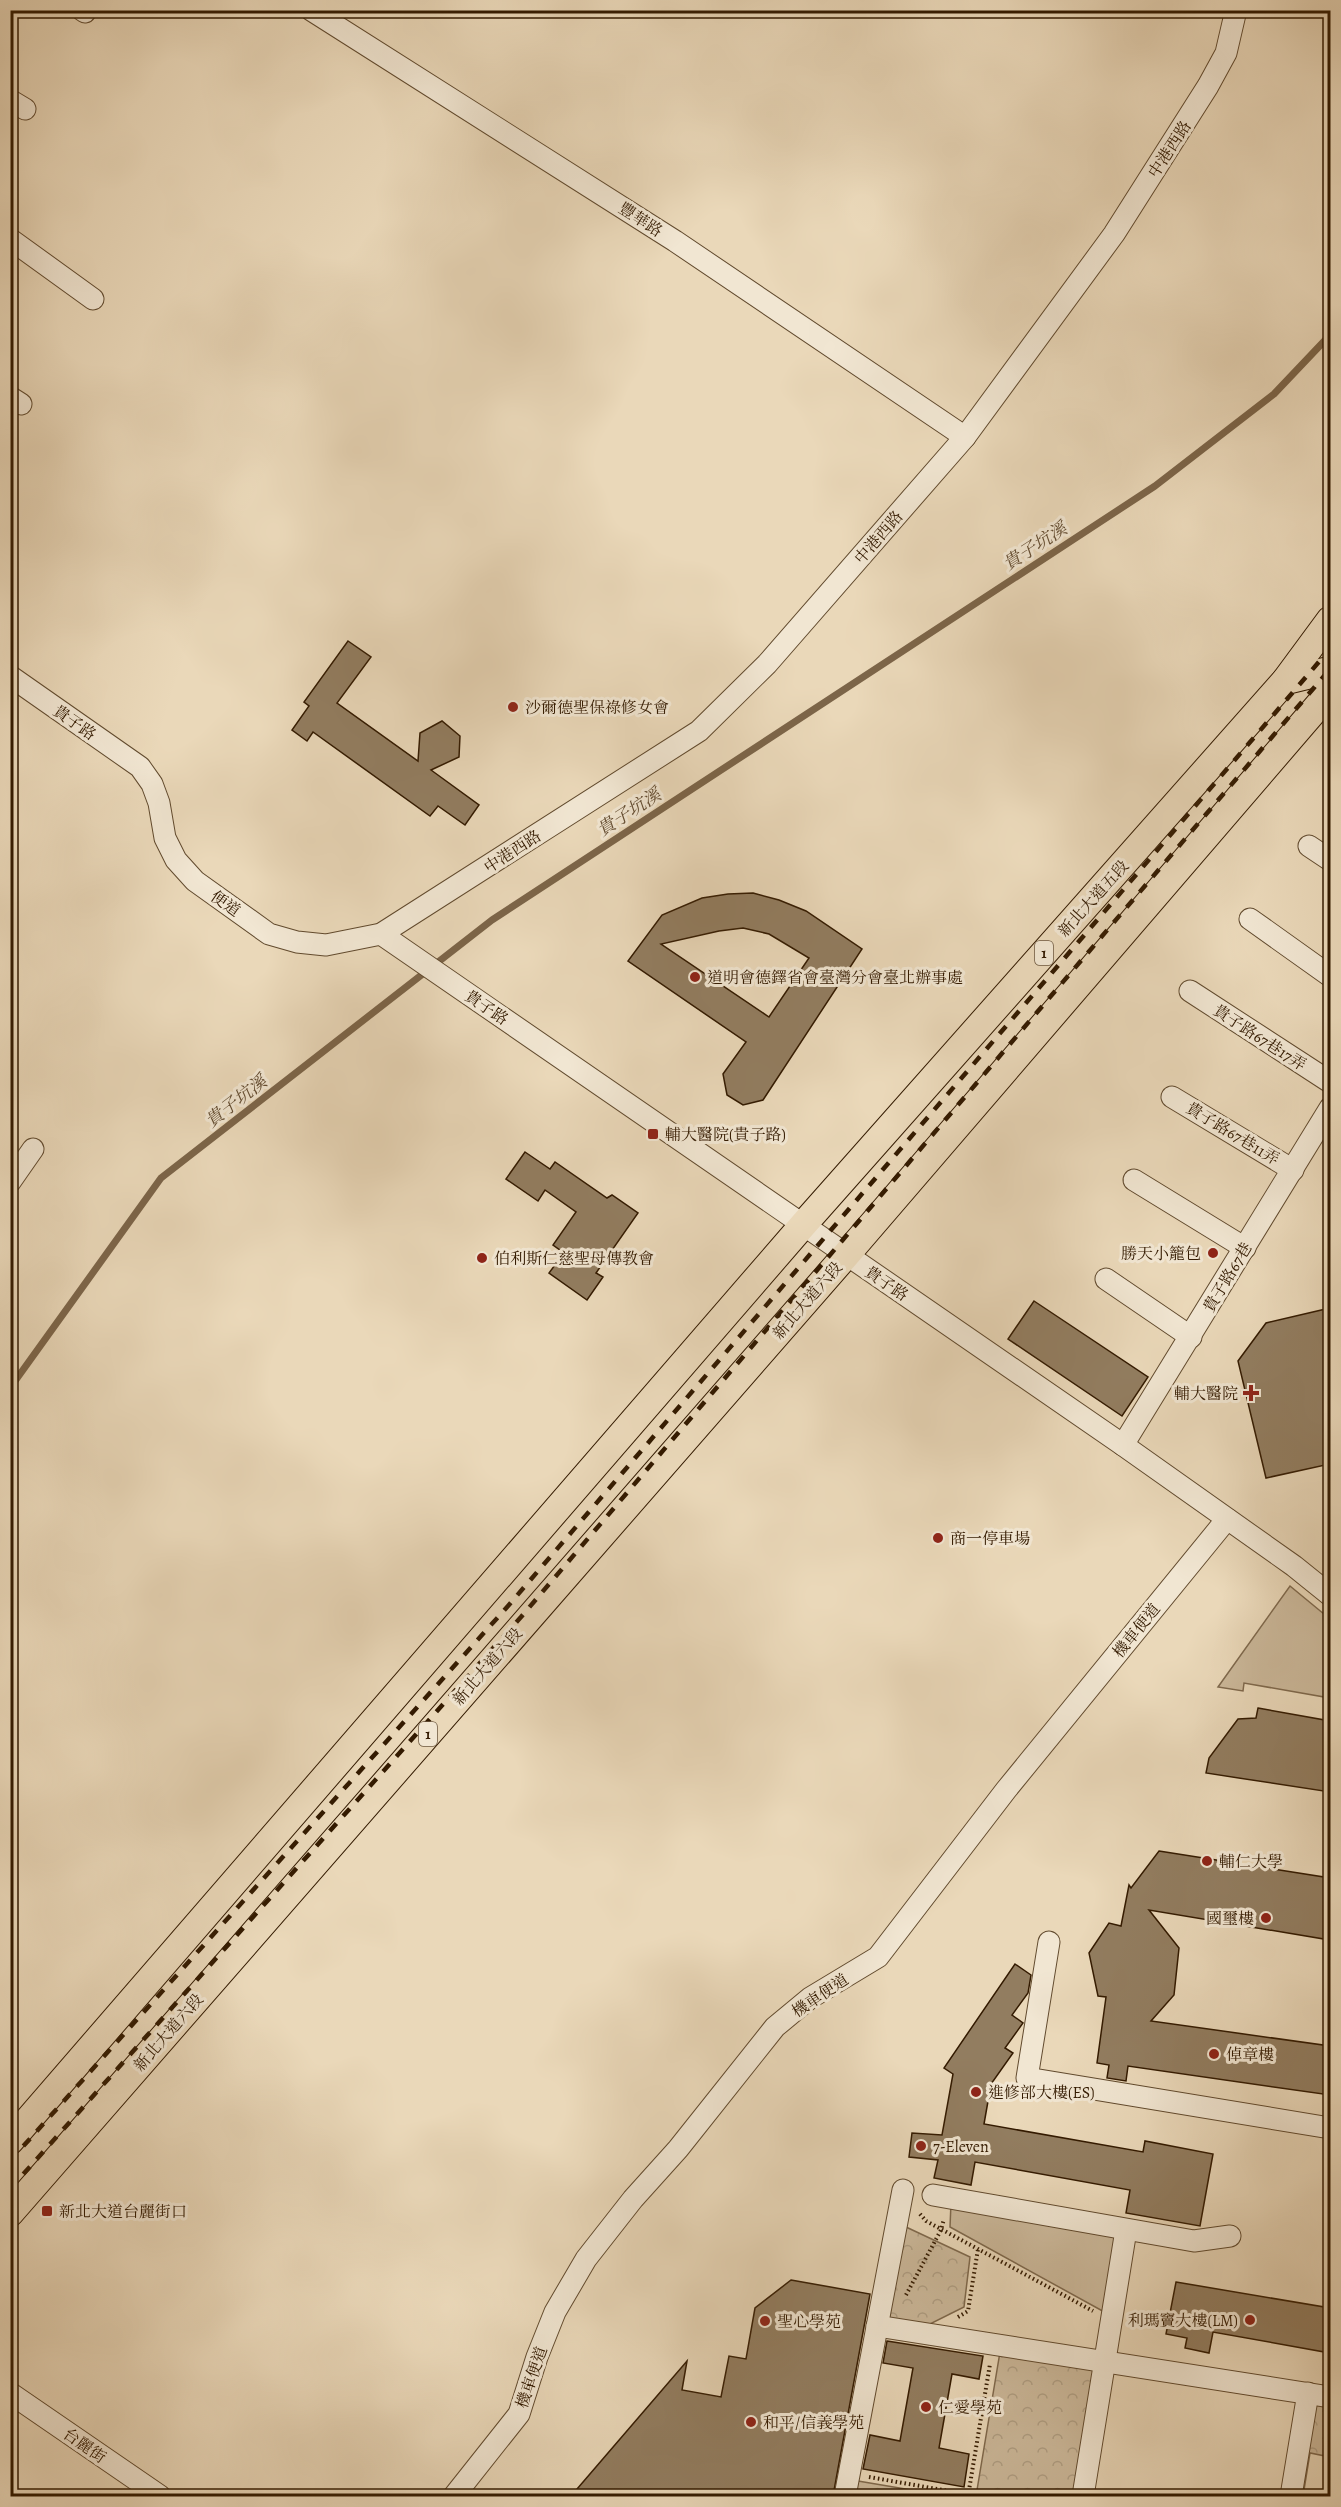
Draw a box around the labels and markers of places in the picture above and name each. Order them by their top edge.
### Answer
place label: 沙爾德聖保祿修女會 [525,697,669,719]
marker: 沙爾德聖保祿修女會 [506,700,520,714]
place label: 道明會德鐸省會臺灣分會臺北辦事處 [707,967,963,989]
marker: 道明會德鐸省會臺灣分會臺北辦事處 [688,970,702,984]
place label: 輔大醫院(貴子路) [665,1124,786,1146]
marker: 輔大醫院(貴子路) [646,1127,660,1141]
place label: 勝天小籠包 [1121,1243,1201,1265]
marker: 勝天小籠包 [1206,1246,1220,1260]
place label: 伯利斯仁慈聖母傳教會 [494,1248,654,1270]
marker: 伯利斯仁慈聖母傳教會 [475,1251,489,1265]
place label: 輔大醫院 [1174,1383,1238,1405]
marker: 輔大醫院 [1242,1384,1260,1402]
place label: 商一停車場 [950,1528,1030,1550]
marker: 商一停車場 [931,1531,945,1545]
place label: 輔仁大學 [1219,1851,1283,1873]
marker: 輔仁大學 [1200,1854,1214,1868]
place label: 國璽樓 [1206,1908,1254,1930]
marker: 國璽樓 [1259,1911,1273,1925]
place label: 倬章樓 [1226,2044,1274,2066]
marker: 倬章樓 [1207,2047,1221,2061]
place label: 進修部大樓(ES) [988,2082,1095,2104]
marker: 進修部大樓(ES) [969,2085,983,2099]
place label: 7-Eleven [933,2136,989,2158]
marker: 7-Eleven [914,2139,928,2153]
place label: 新北大道台麗街口 [59,2201,187,2223]
marker: 新北大道台麗街口 [40,2204,54,2218]
place label: 利瑪竇大樓(LM) [1128,2310,1238,2332]
place label: 聖心學苑 [777,2311,841,2333]
marker: 利瑪竇大樓(LM) [1243,2313,1257,2327]
marker: 聖心學苑 [758,2314,772,2328]
place label: 仁愛學苑 [938,2397,1002,2419]
marker: 仁愛學苑 [919,2400,933,2414]
place label: 和平/信義學苑 [763,2412,864,2434]
marker: 和平/信義學苑 [744,2415,758,2429]

